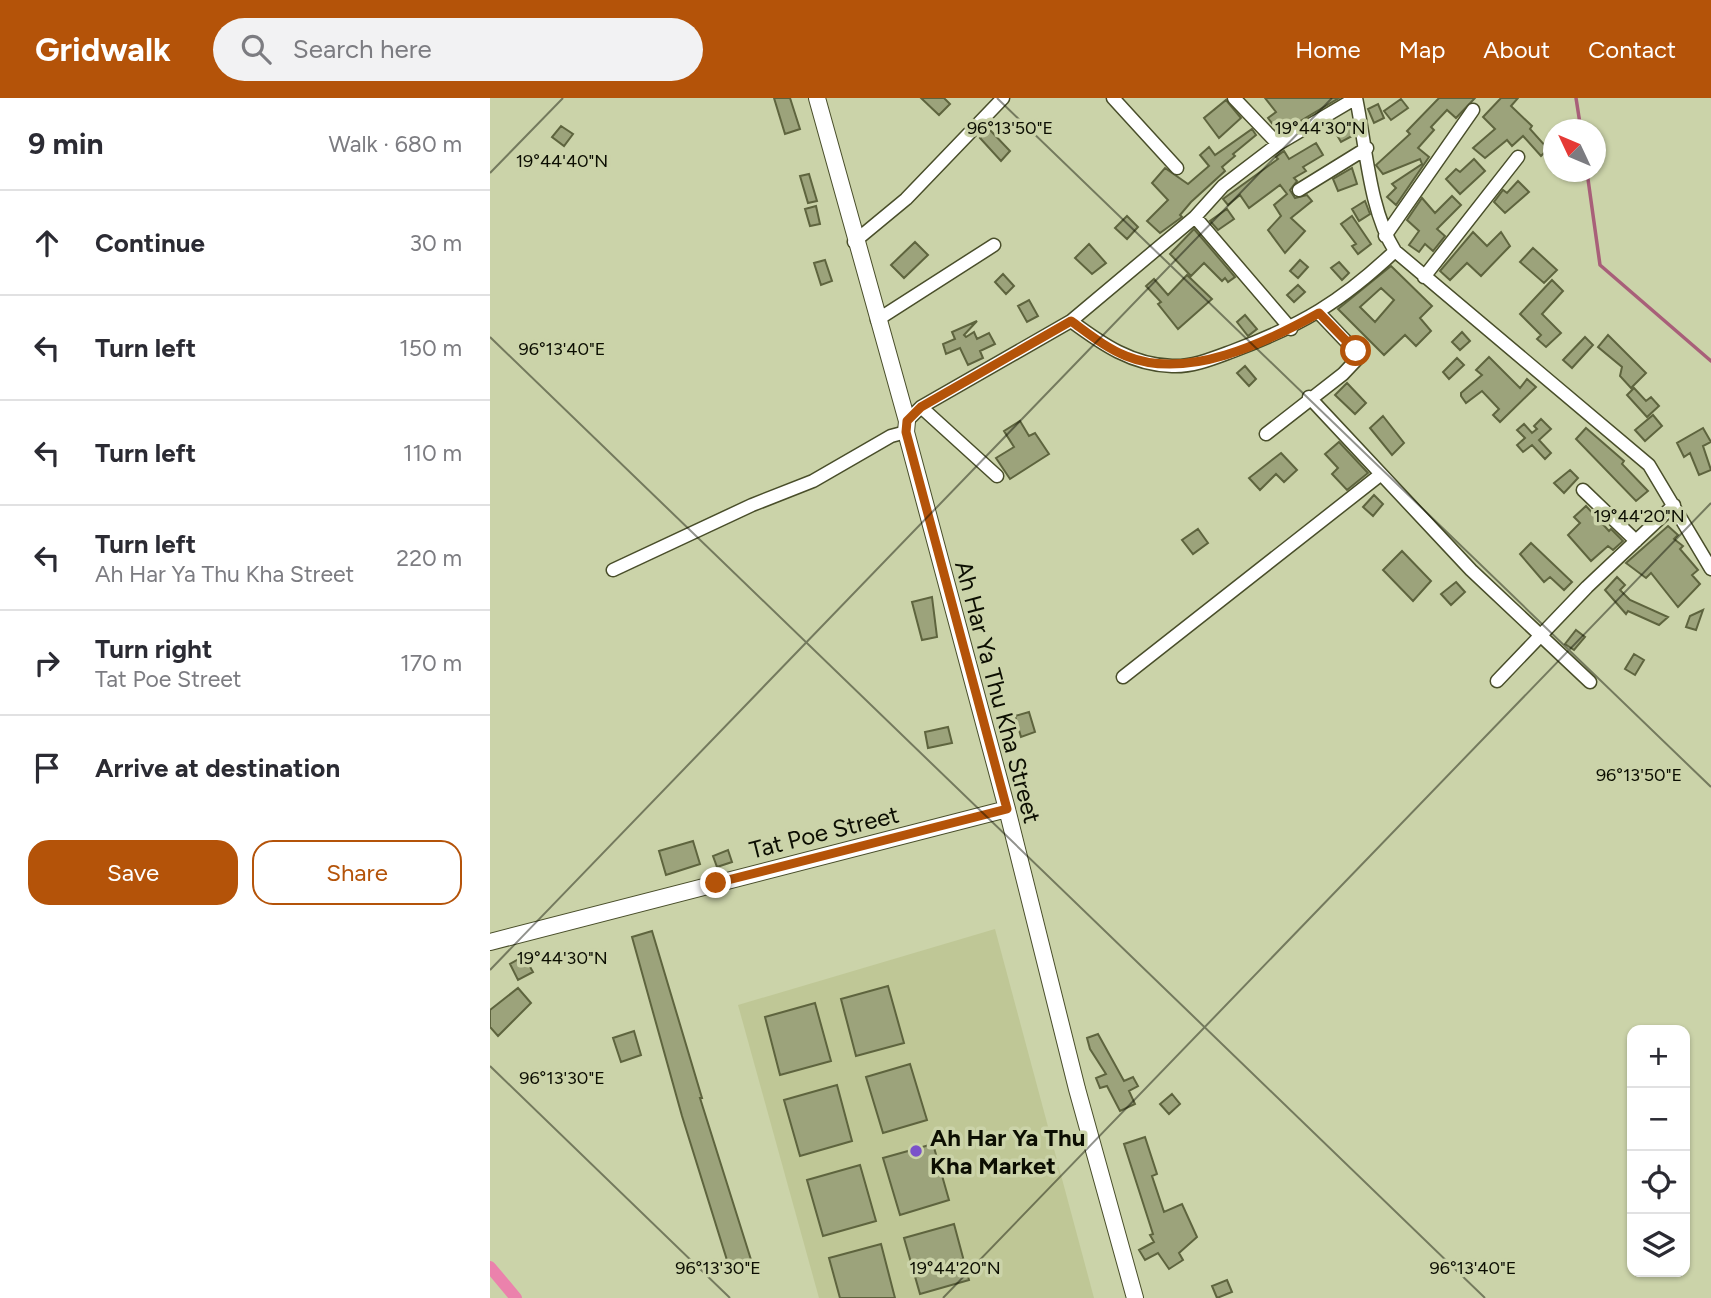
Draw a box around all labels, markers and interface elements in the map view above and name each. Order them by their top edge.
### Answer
search box [213,18,703,81]
text: Gridwalk [35,30,171,69]
icon: search [237,30,275,68]
text: Search here [293,33,432,65]
text: Home [1295,35,1361,64]
text: Map [1399,35,1445,64]
text: About [1483,35,1550,64]
text: Contact [1588,35,1676,64]
text: 96°13'50"E [967,117,1053,139]
text: 19°44'30"N [1274,117,1366,139]
north arrow [1543,119,1606,182]
text: 9 min [28,125,104,162]
text: Walk · 680 m [329,130,462,158]
text: 19°44'40"N [516,150,608,172]
icon: ahead [28,224,66,262]
text: Continue [95,227,205,259]
text: 30 m [409,229,462,257]
icon: left [28,329,66,367]
text: Turn left [95,332,196,364]
text: 150 m [399,334,462,362]
route start [1340,335,1371,366]
text: 96°13'40"E [519,338,605,360]
icon: left [28,434,66,472]
text: Turn left [95,437,196,469]
text: 110 m [403,439,462,467]
text: 19°44'20"N [1593,505,1685,527]
text: Turn left [95,528,196,560]
icon: left [28,539,66,577]
text: 220 m [396,544,462,572]
street label: Ah Har Ya Thu Kha Street [949,558,1047,826]
text: Ah Har Ya Thu Kha Street [95,560,354,588]
text: Turn right [95,633,212,665]
icon: right [28,644,66,682]
text: 170 m [400,649,462,677]
text: Tat Poe Street [95,665,241,693]
icon: arrive [28,749,66,787]
text: Arrive at destination [95,752,340,784]
text: 96°13'50"E [1596,764,1682,786]
street label: Tat Poe Street [746,799,902,865]
button: Save [28,840,238,905]
button: Share [252,840,462,905]
route end [700,867,731,898]
text: 19°44'30"N [516,947,608,969]
map controls [1627,1025,1690,1277]
button: + [1627,1025,1690,1088]
text: 96°13'30"E [519,1067,605,1089]
button: − [1627,1088,1690,1151]
place label: Ah Har Ya Thu Kha Market [930,1123,1085,1180]
marker: Ah Har Ya Thu Kha Market [908,1143,924,1159]
button: locate [1627,1151,1690,1214]
button: layers [1627,1214,1690,1277]
text: 96°13'30"E [675,1257,761,1279]
text: 19°44'20"N [909,1257,1001,1279]
text: 96°13'40"E [1430,1257,1516,1279]

